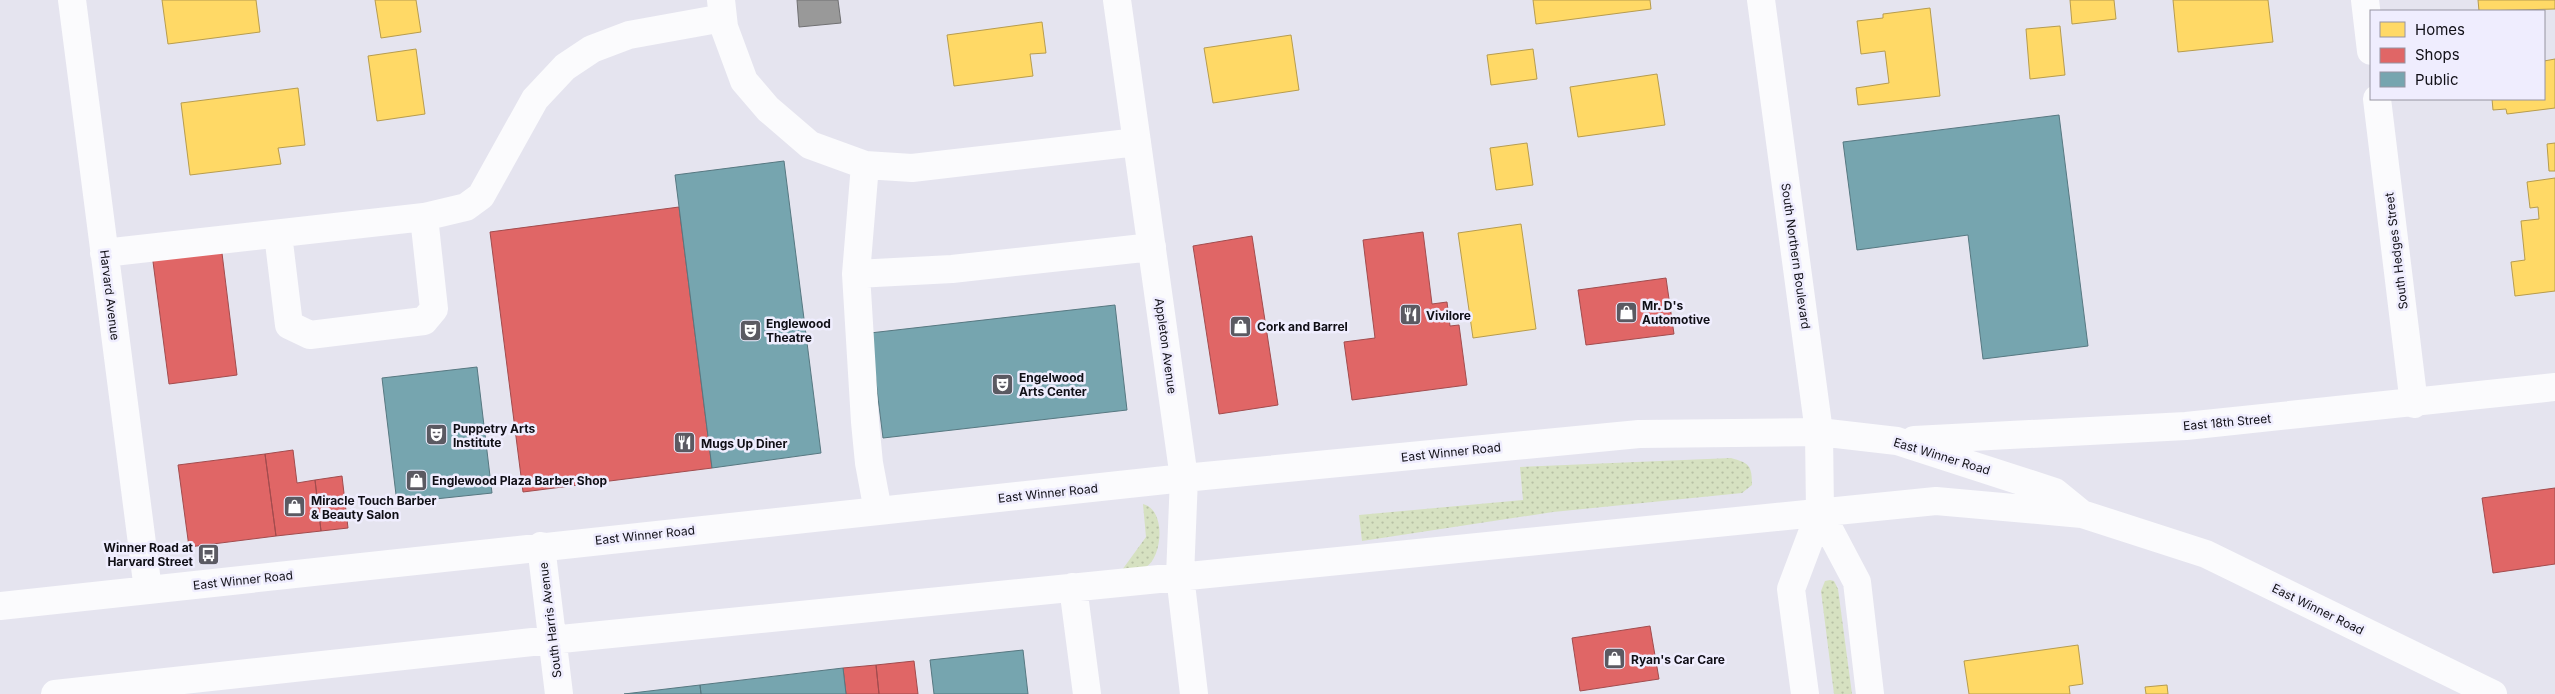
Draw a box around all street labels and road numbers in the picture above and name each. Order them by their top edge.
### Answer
street label: South Northern Boulevard [1778,182,1814,330]
street label: South Hedges Street [2381,192,2411,310]
street label: Harvard Avenue [97,249,123,341]
street label: Appleton Avenue [1152,297,1180,395]
street label: East 18th Street [2182,411,2272,433]
street label: East Winner Road [1892,434,1992,478]
street label: East Winner Road [1400,439,1502,465]
street label: East Winner Road [997,480,1099,506]
street label: East Winner Road [594,522,696,548]
street label: South Harris Avenue [535,561,565,679]
street label: East Winner Road [192,567,294,593]
street label: East Winner Road [2270,580,2366,638]

